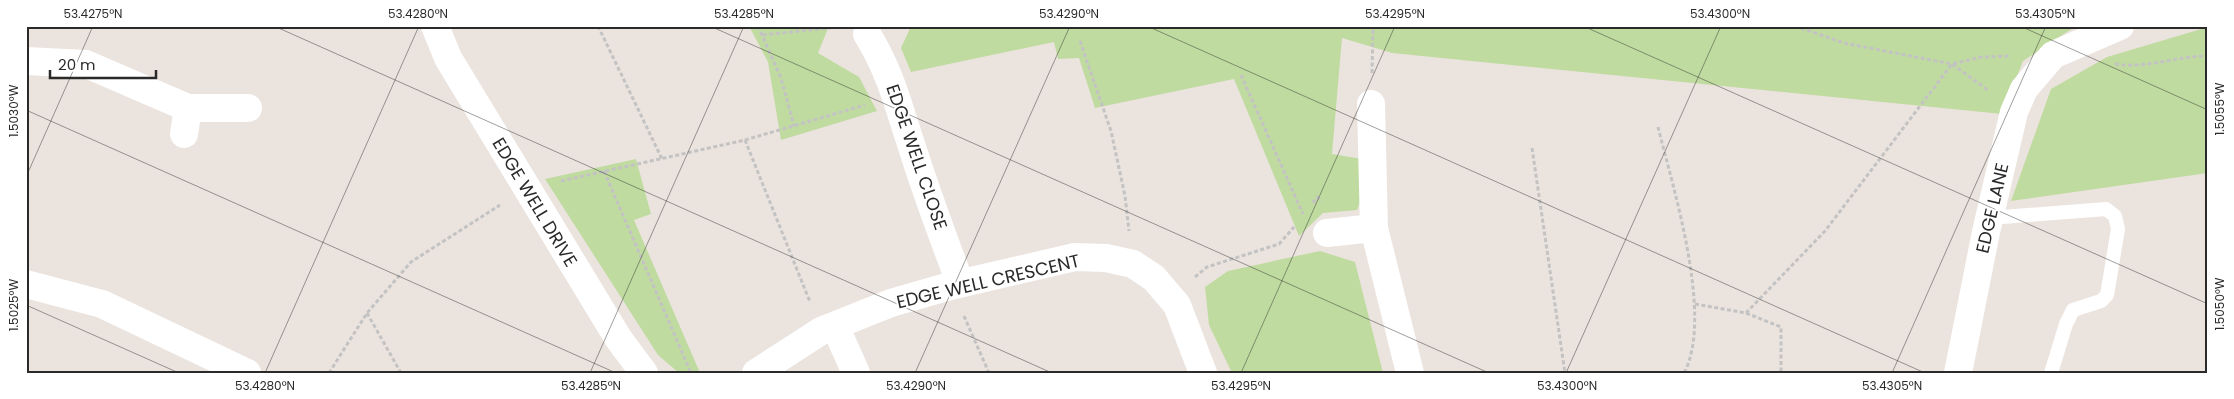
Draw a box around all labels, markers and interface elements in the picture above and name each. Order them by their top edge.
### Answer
text: 53.4275°N [63,5,123,22]
text: 53.4280°N [388,5,448,22]
text: 53.4285°N [714,5,774,22]
text: 53.4290°N [1039,5,1099,22]
text: 53.4295°N [1365,5,1425,22]
text: 53.4300°N [1690,5,1750,22]
text: 53.4305°N [2015,5,2075,22]
scale bar [50,48,156,80]
text: 20 m [58,54,96,75]
street label: EDGE WELL CLOSE [880,81,954,233]
text: 1.5055°W [2211,82,2228,136]
text: 1.5030°W [5,84,22,137]
street label: EDGE WELL DRIVE [487,133,583,271]
street label: EDGE LANE [1969,160,2015,256]
street label: EDGE WELL CRESCENT [894,248,1082,314]
text: 1.5050°W [2211,277,2228,331]
text: 1.5025°W [5,278,22,331]
text: 53.4280°N [235,377,295,394]
text: 53.4285°N [561,377,621,394]
text: 53.4290°N [886,377,946,394]
text: 53.4295°N [1211,377,1271,394]
text: 53.4300°N [1537,377,1597,394]
text: 53.4305°N [1862,377,1922,394]

